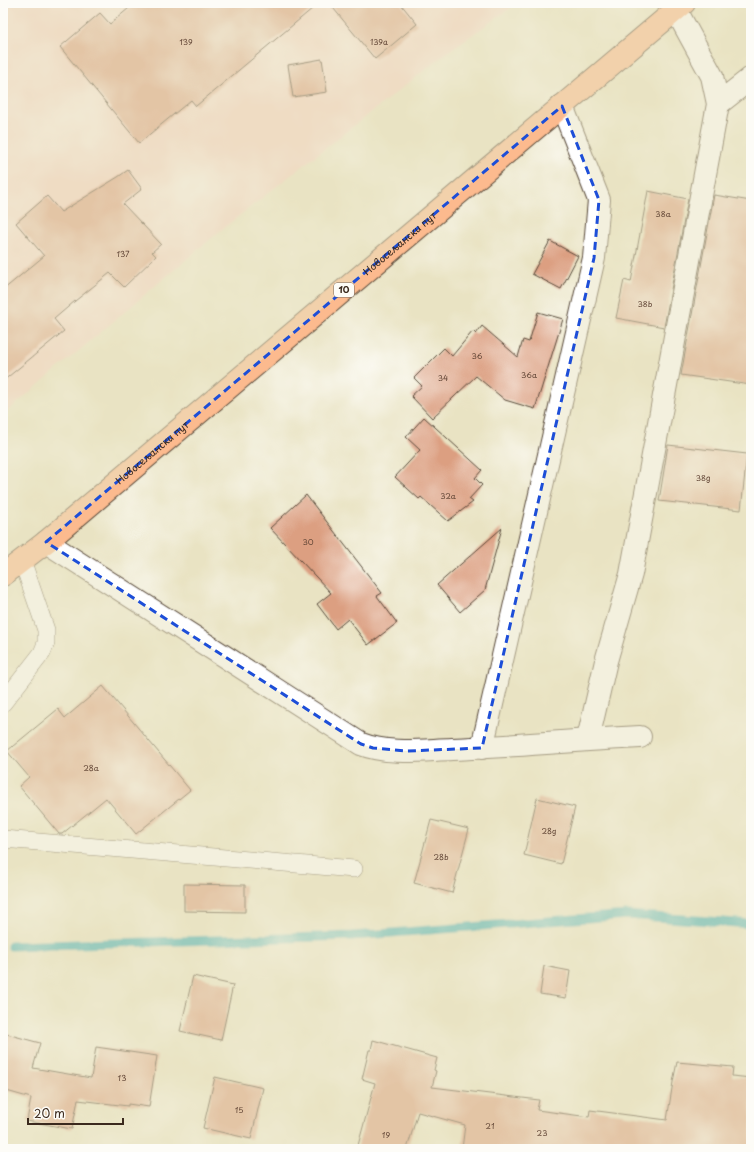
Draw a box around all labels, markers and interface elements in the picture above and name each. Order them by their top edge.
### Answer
house number: 139 [179,36,193,48]
house number: 139a [370,36,388,48]
street label: Новосељански пут [359,207,439,278]
house number: 38a [655,208,671,220]
house number: 137 [116,248,130,260]
road number: 10 [334,283,354,297]
house number: 38b [638,298,653,310]
house number: 36 [472,350,483,362]
house number: 36a [521,369,537,381]
house number: 34 [438,372,448,384]
street label: Новосељански пут [112,417,192,487]
house number: 38g [696,472,710,484]
house number: 32a [440,490,456,502]
house number: 30 [302,536,314,548]
house number: 28a [83,762,99,774]
house number: 28g [541,825,557,837]
house number: 28b [433,851,449,863]
house number: 13 [118,1072,126,1084]
scale bar [28,1100,123,1126]
text: 20 m [34,1104,65,1122]
house number: 15 [235,1104,243,1116]
house number: 21 [485,1120,495,1132]
house number: 23 [537,1127,547,1139]
house number: 19 [382,1129,390,1141]

